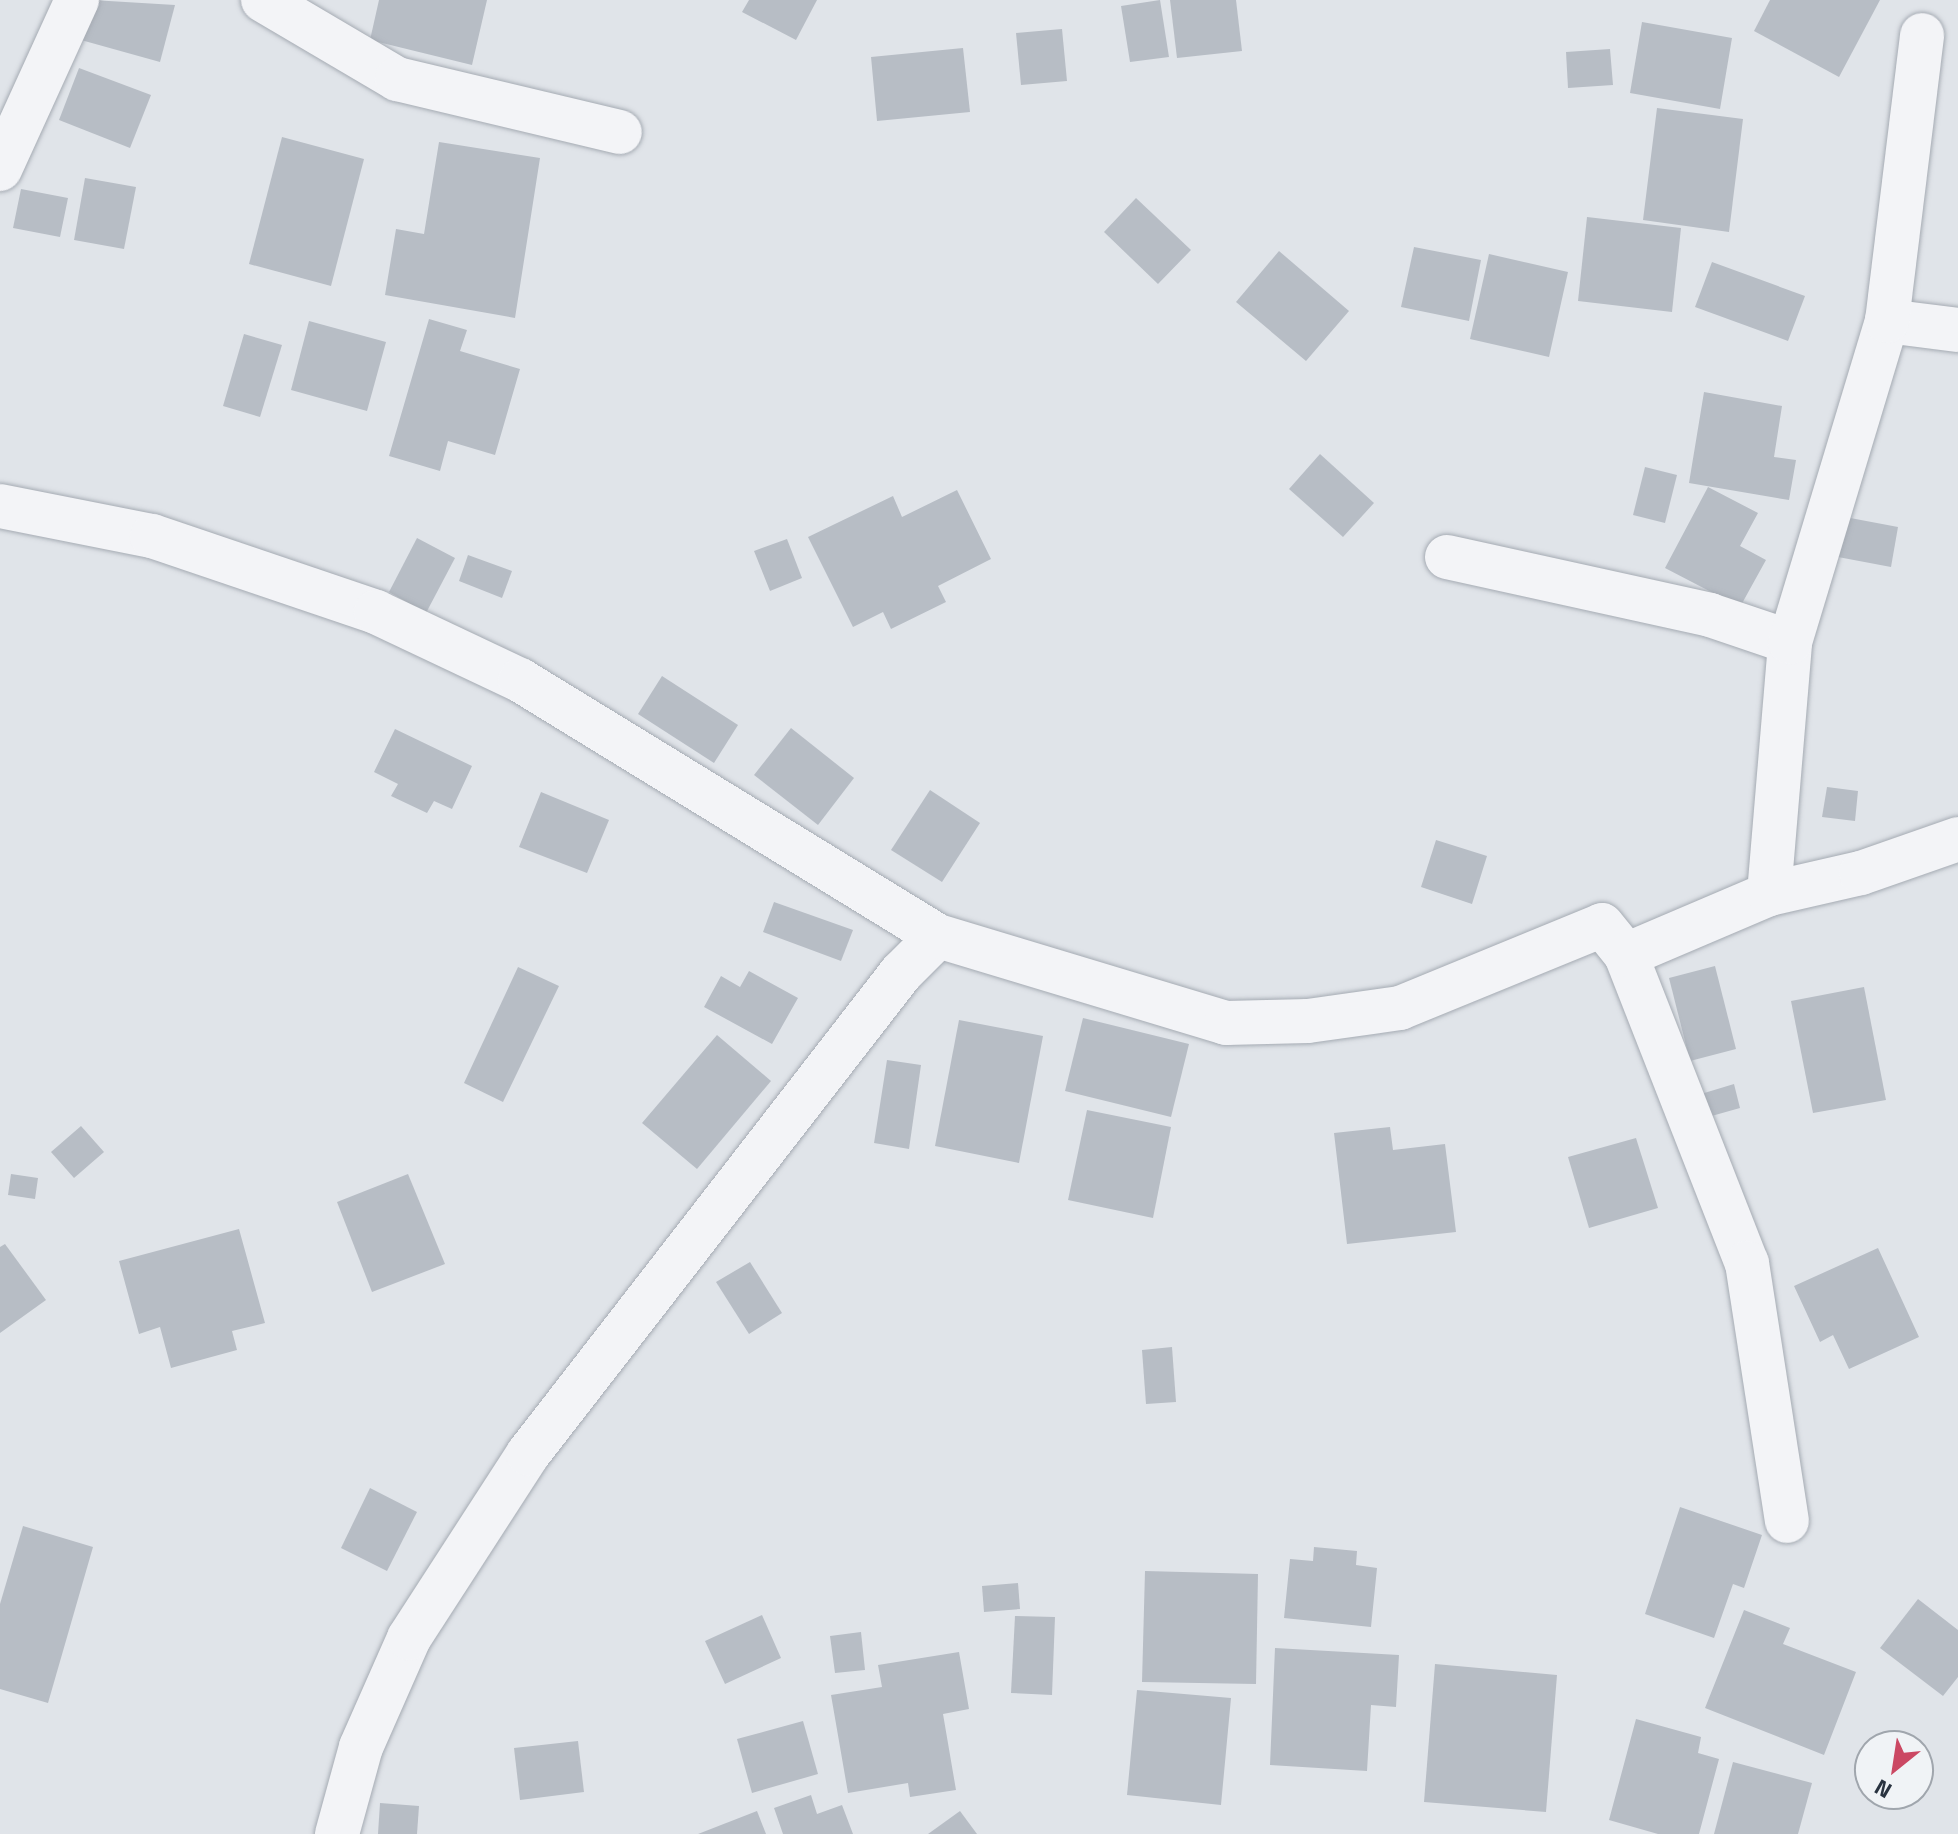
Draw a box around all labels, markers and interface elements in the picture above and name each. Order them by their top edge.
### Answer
north arrow [1854,1730,1934,1810]
text: N [1868,1771,1898,1808]

